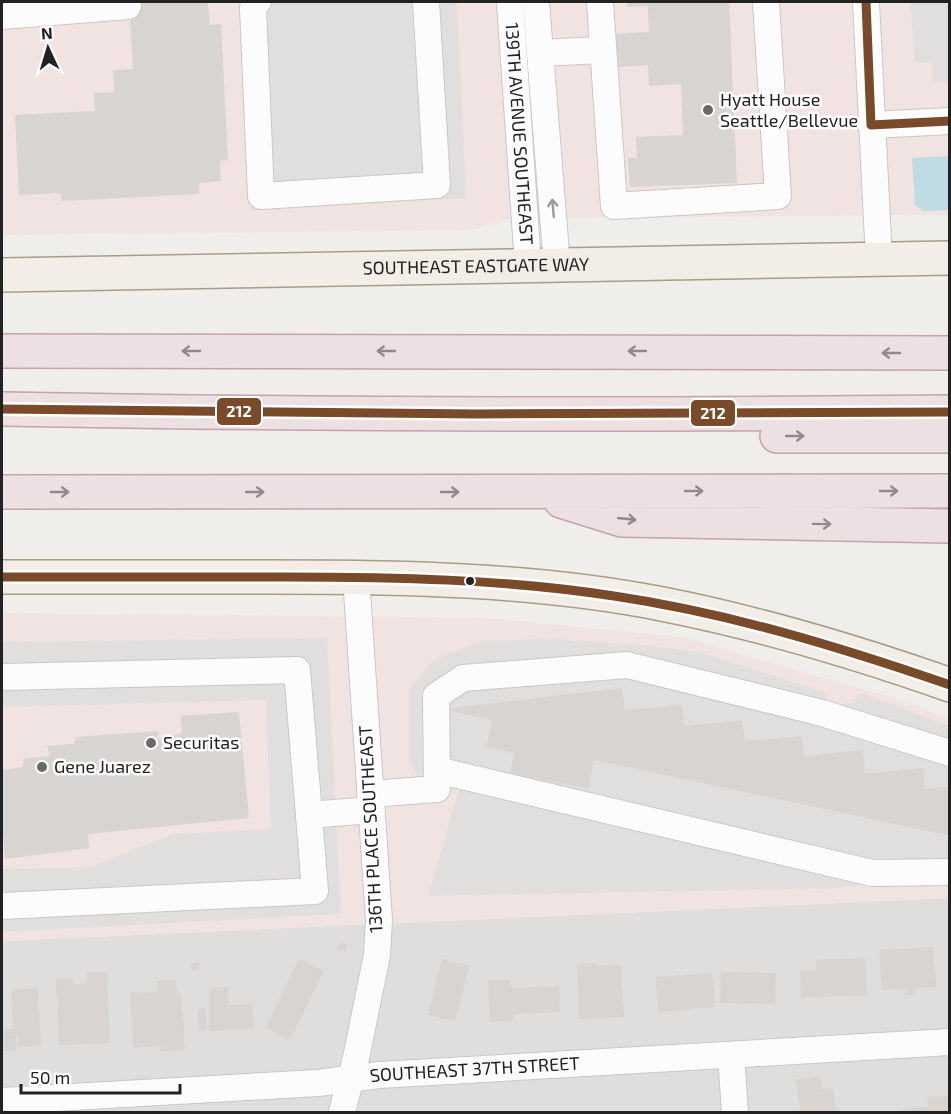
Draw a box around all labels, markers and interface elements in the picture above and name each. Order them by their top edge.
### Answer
north arrow [18,18,78,78]
street label: 139TH AVENUE SOUTHEAST [501,22,539,246]
text: N [40,23,53,42]
place label: Hyatt House Seattle/Bellevue [720,88,858,131]
marker: Hyatt House Seattle/Bellevue [701,103,715,117]
one-way arrow [547,198,558,218]
street label: SOUTHEAST EASTGATE WAY [362,252,590,279]
one-way arrow [182,345,202,356]
one-way arrow [377,345,397,357]
one-way arrow [628,345,648,357]
one-way arrow [882,347,902,359]
line badge: 212 [216,397,262,426]
line badge: 212 [690,399,736,427]
text: 212 [226,401,252,420]
text: 212 [700,403,726,422]
one-way arrow [784,430,804,442]
one-way arrow [683,485,703,497]
one-way arrow [878,485,898,497]
one-way arrow [49,486,69,498]
one-way arrow [244,486,264,498]
one-way arrow [439,486,459,498]
one-way arrow [616,514,636,525]
one-way arrow [811,518,831,530]
unlabelled marker [464,575,476,587]
street label: 136TH PLACE SOUTHEAST [354,724,386,933]
place label: Securitas [163,731,239,753]
marker: Securitas [144,736,158,750]
place label: Gene Juarez [54,755,151,777]
marker: Gene Juarez [35,760,49,774]
street label: SOUTHEAST 37TH STREET [368,1051,581,1086]
scale bar [21,1057,180,1095]
text: 50 m [30,1066,70,1088]

